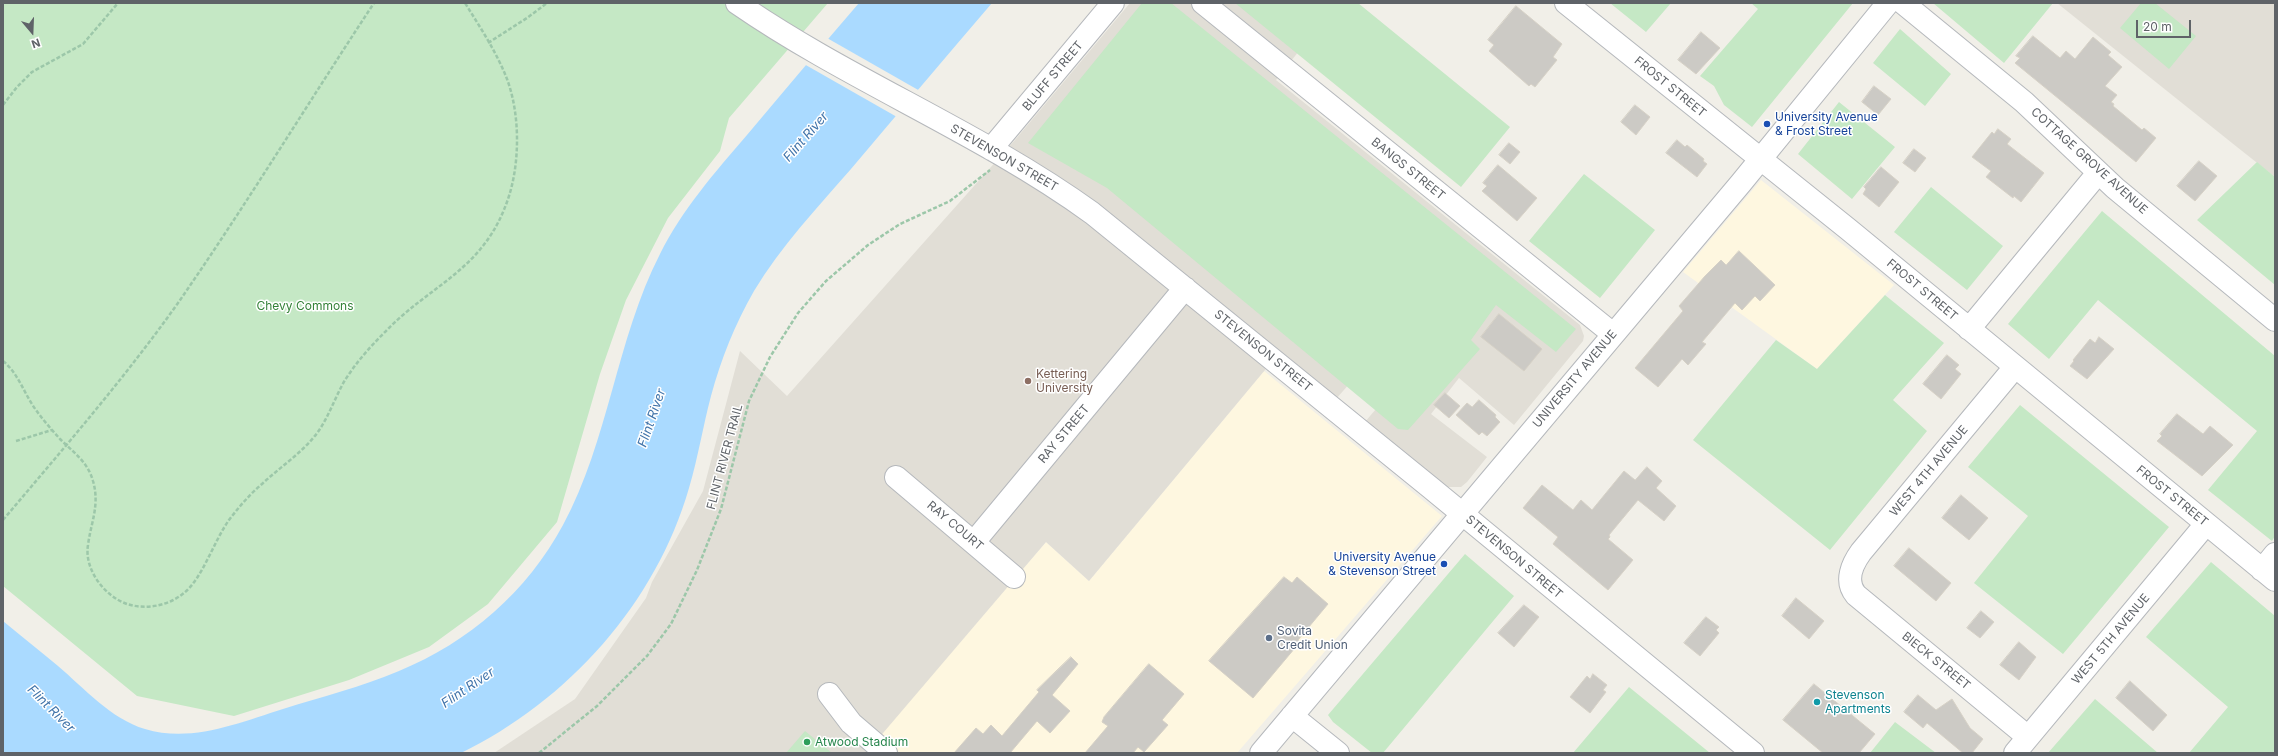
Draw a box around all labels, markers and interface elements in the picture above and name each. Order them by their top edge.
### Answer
north arrow [12,12,52,52]
scale bar [2138,12,2193,38]
text: 20 m [2143,19,2172,34]
text: N [30,35,42,51]
street label: BLUFF STREET [1020,38,1086,114]
street label: FROST STREET [1631,54,1709,120]
street label: COTTAGE GROVE AVENUE [2028,105,2150,217]
water label: Flint River [780,109,832,165]
place label: University Avenue & Frost Street [1775,110,1878,138]
marker: University Avenue & Frost Street [1762,119,1772,129]
street label: STEVENSON STREET [948,121,1060,195]
street label: BANGS STREET [1368,135,1448,203]
street label: FROST STREET [1884,256,1960,324]
park label: Chevy Commons [256,299,354,313]
street label: STEVENSON STREET [1211,307,1315,395]
street label: UNIVERSITY AVENUE [1530,327,1620,431]
place label: Kettering University [1036,367,1093,395]
marker: Kettering University [1023,376,1033,386]
water label: Flint River [635,387,669,449]
street label: RAY STREET [1035,402,1093,466]
street label: FLINT RIVER TRAIL [704,403,746,511]
street label: WEST 4TH AVENUE [1887,423,1971,519]
street label: FROST STREET [2133,463,2211,529]
street label: RAY COURT [924,498,986,554]
street label: STEVENSON STREET [1463,512,1565,602]
place label: University Avenue & Stevenson Street [1328,550,1436,578]
marker: University Avenue & Stevenson Street [1439,559,1449,569]
street label: WEST 5TH AVENUE [2069,591,2153,687]
place label: Sovita Credit Union [1277,624,1348,652]
street label: BIECK STREET [1899,629,1973,693]
marker: Sovita Credit Union [1264,633,1274,643]
water label: Flint River [439,665,497,711]
water label: Flint River [24,682,78,736]
place label: Stevenson Apartments [1825,688,1891,716]
marker: Stevenson Apartments [1812,697,1822,707]
place label: Atwood Stadium [815,735,908,749]
marker: Atwood Stadium [802,737,812,747]

